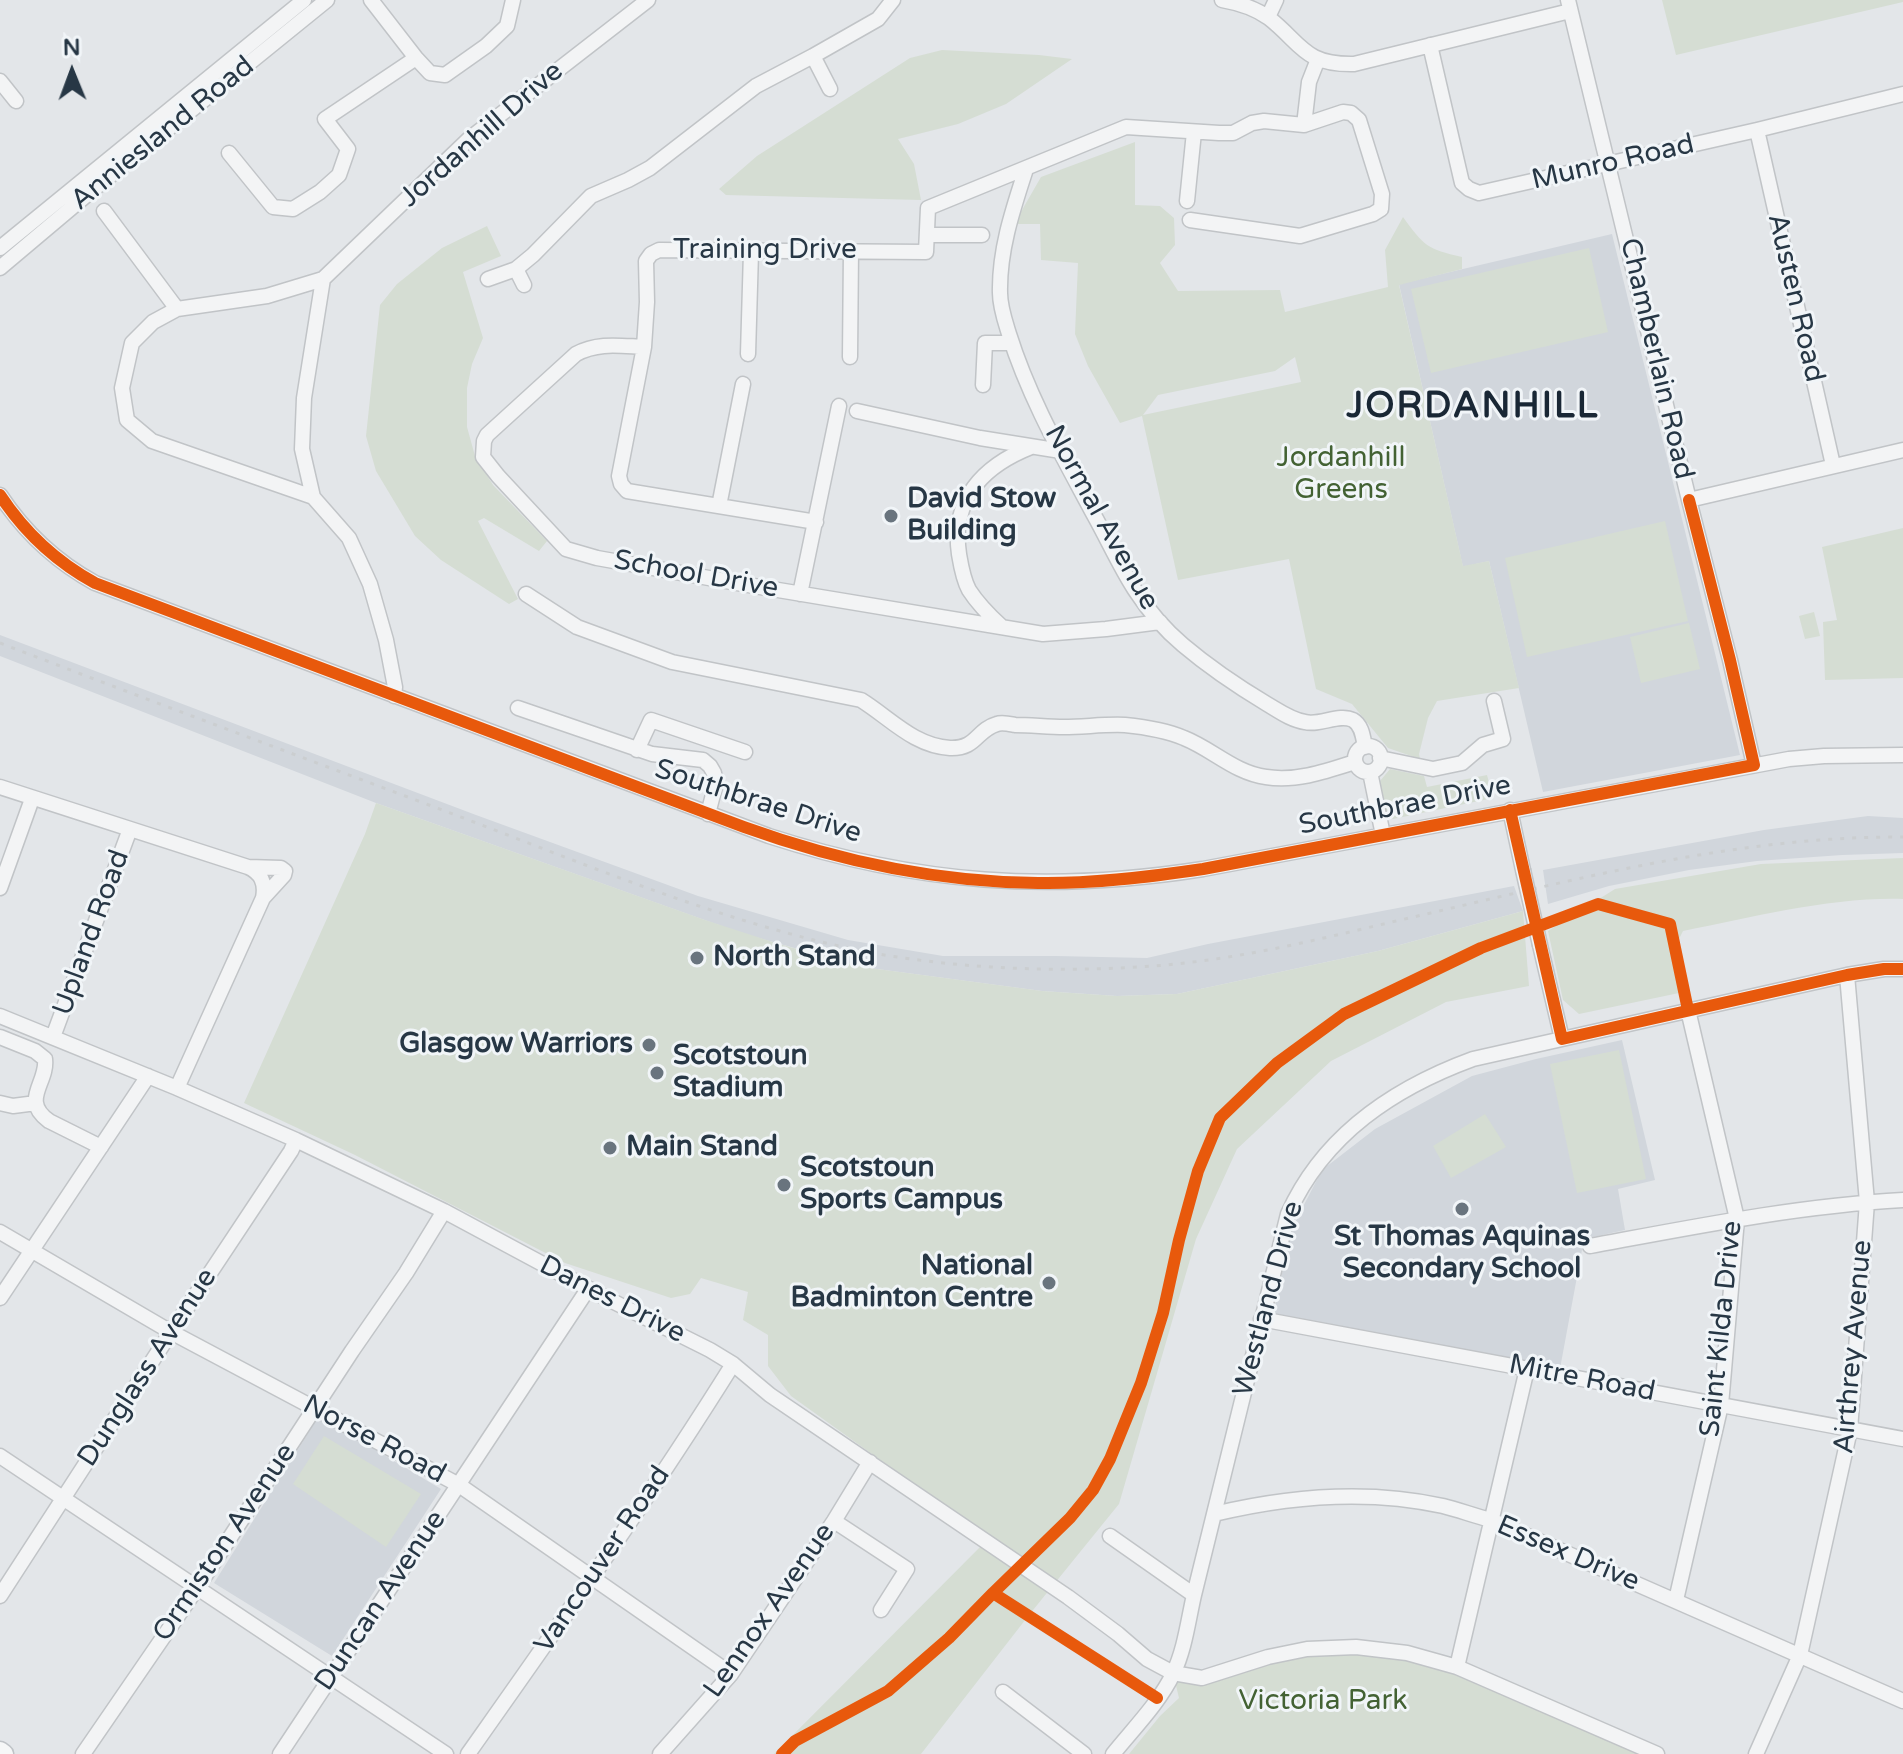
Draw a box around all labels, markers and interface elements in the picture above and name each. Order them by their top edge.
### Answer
north arrow [32,32,112,112]
text: N [63,35,81,61]
street label: Anniesland Road [65,50,261,218]
street label: Jordanhill Drive [394,55,570,215]
street label: Munro Road [1528,128,1698,198]
street label: Austen Road [1759,210,1831,386]
street label: Training Drive [673,234,857,268]
street label: Chamberlain Road [1612,235,1700,483]
district label: JORDANHILL [1347,386,1599,430]
street label: Normal Avenue [1036,420,1166,616]
park label: Jordanhill Greens [1277,442,1405,508]
place label: David Stow Building [907,483,1056,549]
marker: David Stow Building [882,507,900,525]
street label: School Drive [611,544,781,606]
street label: Southbrae Drive [650,753,866,851]
street label: Southbrae Drive [1296,769,1514,843]
street label: Upland Road [47,846,137,1020]
place label: North Stand [713,941,876,975]
marker: North Stand [688,949,706,967]
place label: Glasgow Warriors [399,1028,633,1062]
marker: Glasgow Warriors [640,1036,658,1054]
place label: Scotstoun Stadium [673,1040,808,1106]
marker: Scotstoun Stadium [648,1064,666,1082]
place label: Main Stand [626,1131,778,1165]
marker: Main Stand [601,1139,619,1157]
place label: Scotstoun Sports Campus [800,1152,1003,1218]
marker: Scotstoun Sports Campus [775,1176,793,1194]
street label: Westland Drive [1227,1198,1311,1400]
marker: St Thomas Aquinas Secondary School [1453,1200,1471,1218]
street label: Saint Kilda Drive [1694,1219,1750,1439]
place label: St Thomas Aquinas Secondary School [1334,1221,1590,1287]
street label: Airthrey Avenue [1828,1239,1880,1455]
street label: Danes Drive [534,1249,690,1351]
place label: National Badminton Centre [791,1250,1033,1316]
street label: Dunglass Avenue [71,1263,225,1473]
marker: National Badminton Centre [1040,1274,1058,1292]
street label: Mitre Road [1506,1348,1658,1410]
street label: Norse Road [297,1388,451,1492]
street label: Ormiston Avenue [146,1438,304,1648]
street label: Vancouver Road [528,1460,678,1660]
street label: Duncan Avenue [308,1505,454,1697]
street label: Essex Drive [1492,1509,1644,1599]
street label: Lennox Avenue [697,1517,843,1705]
park label: Victoria Park [1238,1685,1408,1719]

